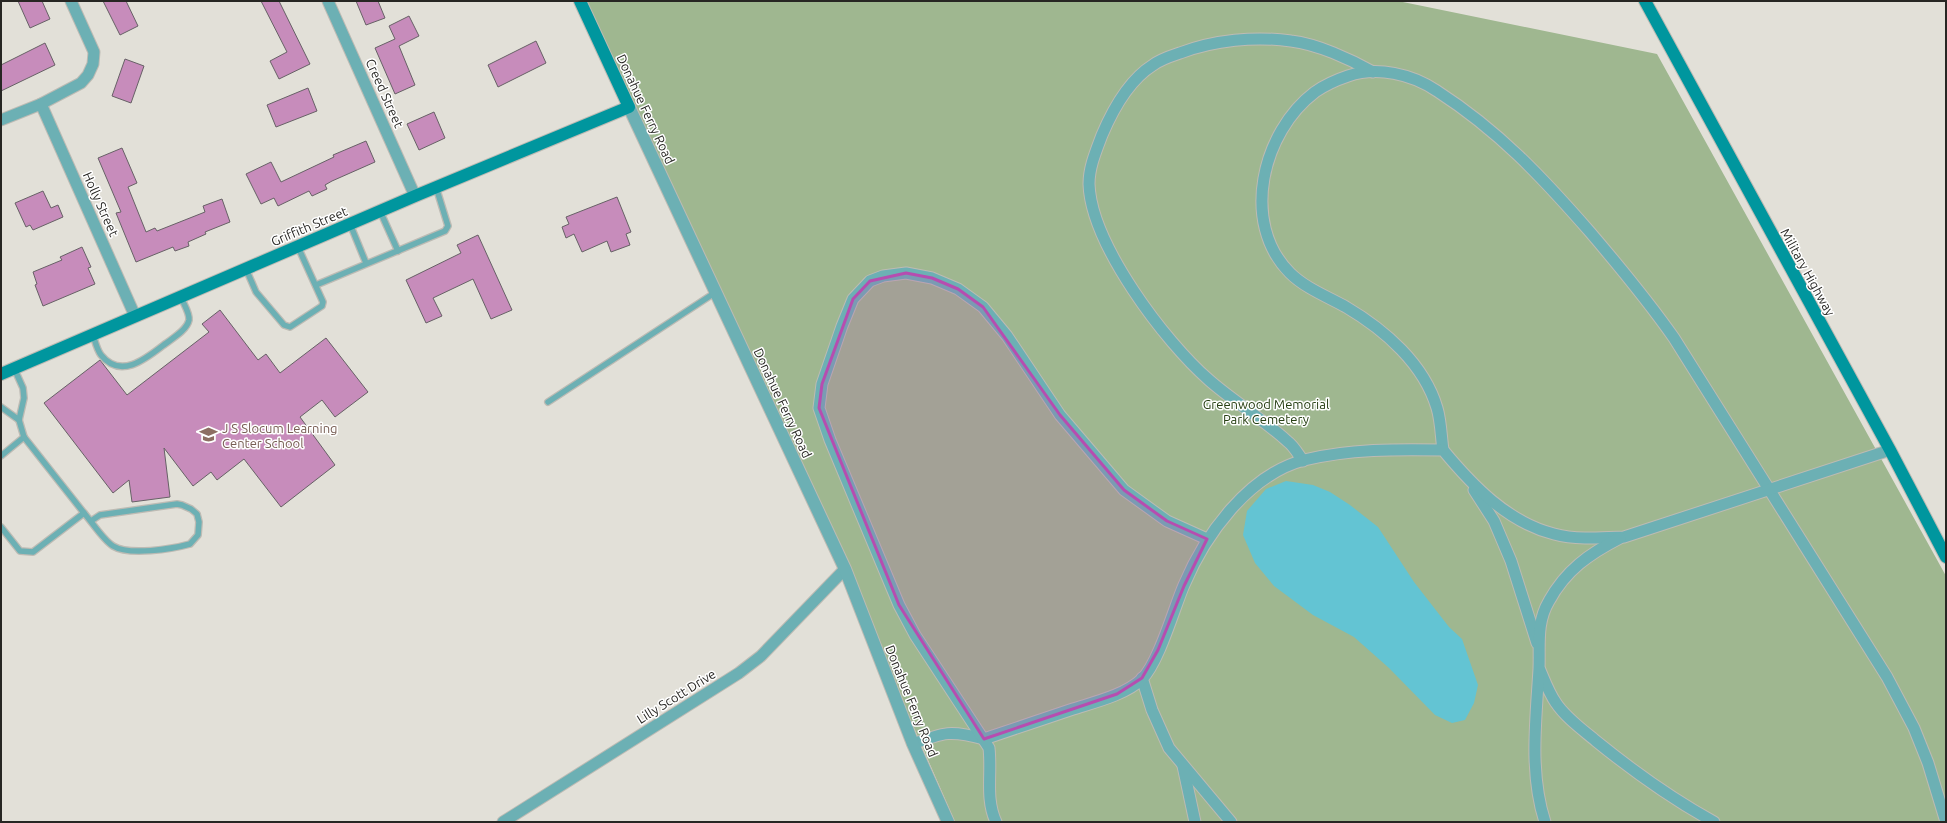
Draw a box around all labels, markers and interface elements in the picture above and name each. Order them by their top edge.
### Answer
street label: Donahue Ferry Road [614,52,678,166]
street label: Creed Street [364,56,406,130]
street label: Holly Street [81,170,121,238]
street label: Griffith Street [269,204,349,248]
street label: Military Highway [1778,226,1838,318]
street label: Donahue Ferry Road [751,346,815,460]
park label: Greenwood Memorial Park Cemetery [1203,397,1330,426]
place label: J S Slocum Learning Center School [222,421,338,450]
school or university icon: J S Slocum Learning Center School [199,425,219,445]
street label: Donahue Ferry Road [883,643,941,759]
street label: Lilly Scott Drive [634,666,718,726]

